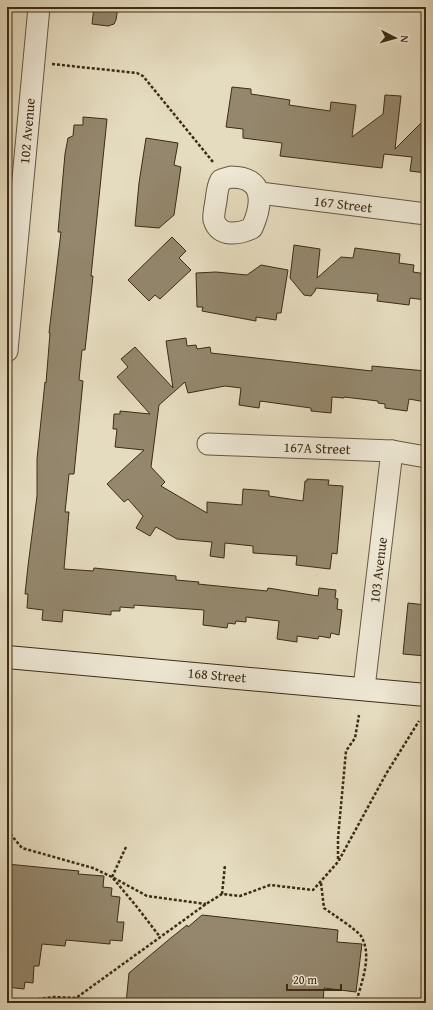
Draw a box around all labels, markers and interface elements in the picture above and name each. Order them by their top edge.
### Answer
north arrow [375,18,415,58]
text: N [397,35,413,44]
street label: 102 Avenue [14,97,40,165]
street label: 167 Street [313,190,373,218]
street label: 167A Street [283,437,351,459]
street label: 103 Avenue [364,535,392,604]
street label: 168 Street [187,662,247,688]
scale bar [287,966,341,992]
text: 20 m [293,971,317,988]

